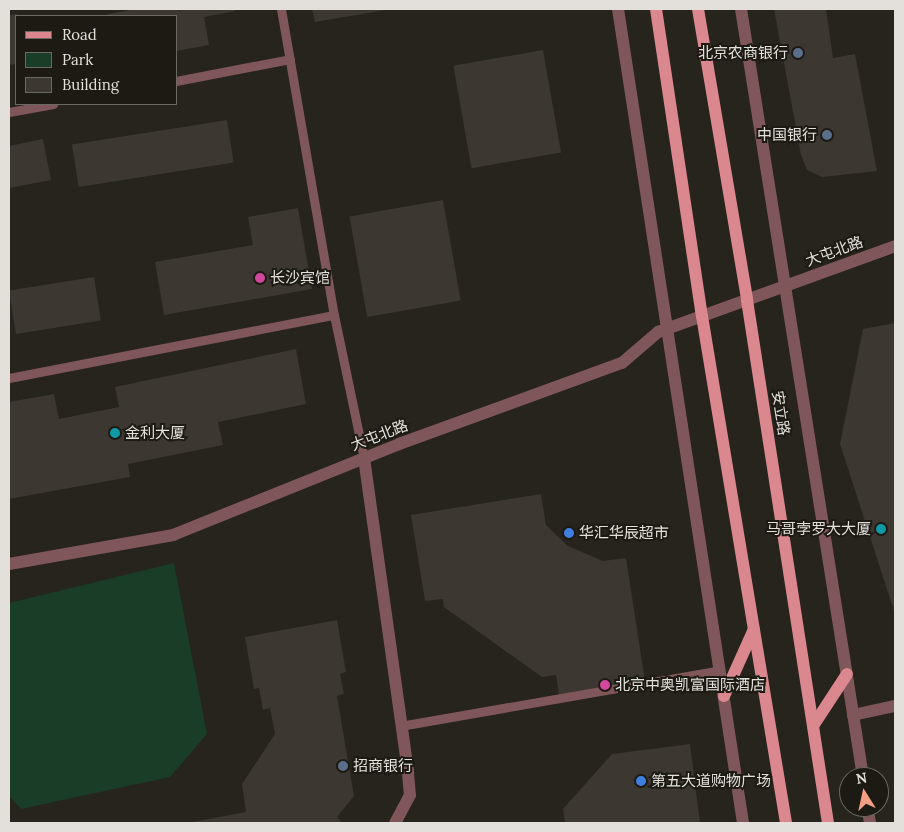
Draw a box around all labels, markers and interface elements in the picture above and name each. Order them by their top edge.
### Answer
legend [15,15,178,105]
text: Road [62,25,97,44]
place label: 北京农商银行 [698,44,788,62]
marker: 北京农商银行 [792,47,804,59]
text: Park [62,50,93,69]
text: Building [62,75,119,94]
place label: 中国银行 [757,126,817,144]
marker: 中国银行 [821,129,833,141]
street label: 大屯北路 [803,232,865,270]
place label: 长沙宾馆 [270,269,330,287]
marker: 长沙宾馆 [254,272,266,284]
street label: 安立路 [769,389,793,437]
street label: 大屯北路 [348,416,410,454]
place label: 金利大厦 [125,424,185,442]
marker: 金利大厦 [109,427,121,439]
place label: 马哥孛罗大大厦 [766,520,871,538]
marker: 马哥孛罗大大厦 [875,523,887,535]
place label: 华汇华辰超市 [579,524,669,542]
marker: 华汇华辰超市 [563,527,575,539]
place label: 北京中奥凯富国际酒店 [615,676,765,694]
marker: 北京中奥凯富国际酒店 [599,679,611,691]
place label: 招商银行 [353,757,413,775]
marker: 招商银行 [337,760,349,772]
north arrow [839,767,889,817]
text: N [855,768,868,788]
place label: 第五大道购物广场 [651,772,771,790]
marker: 第五大道购物广场 [635,775,647,787]

